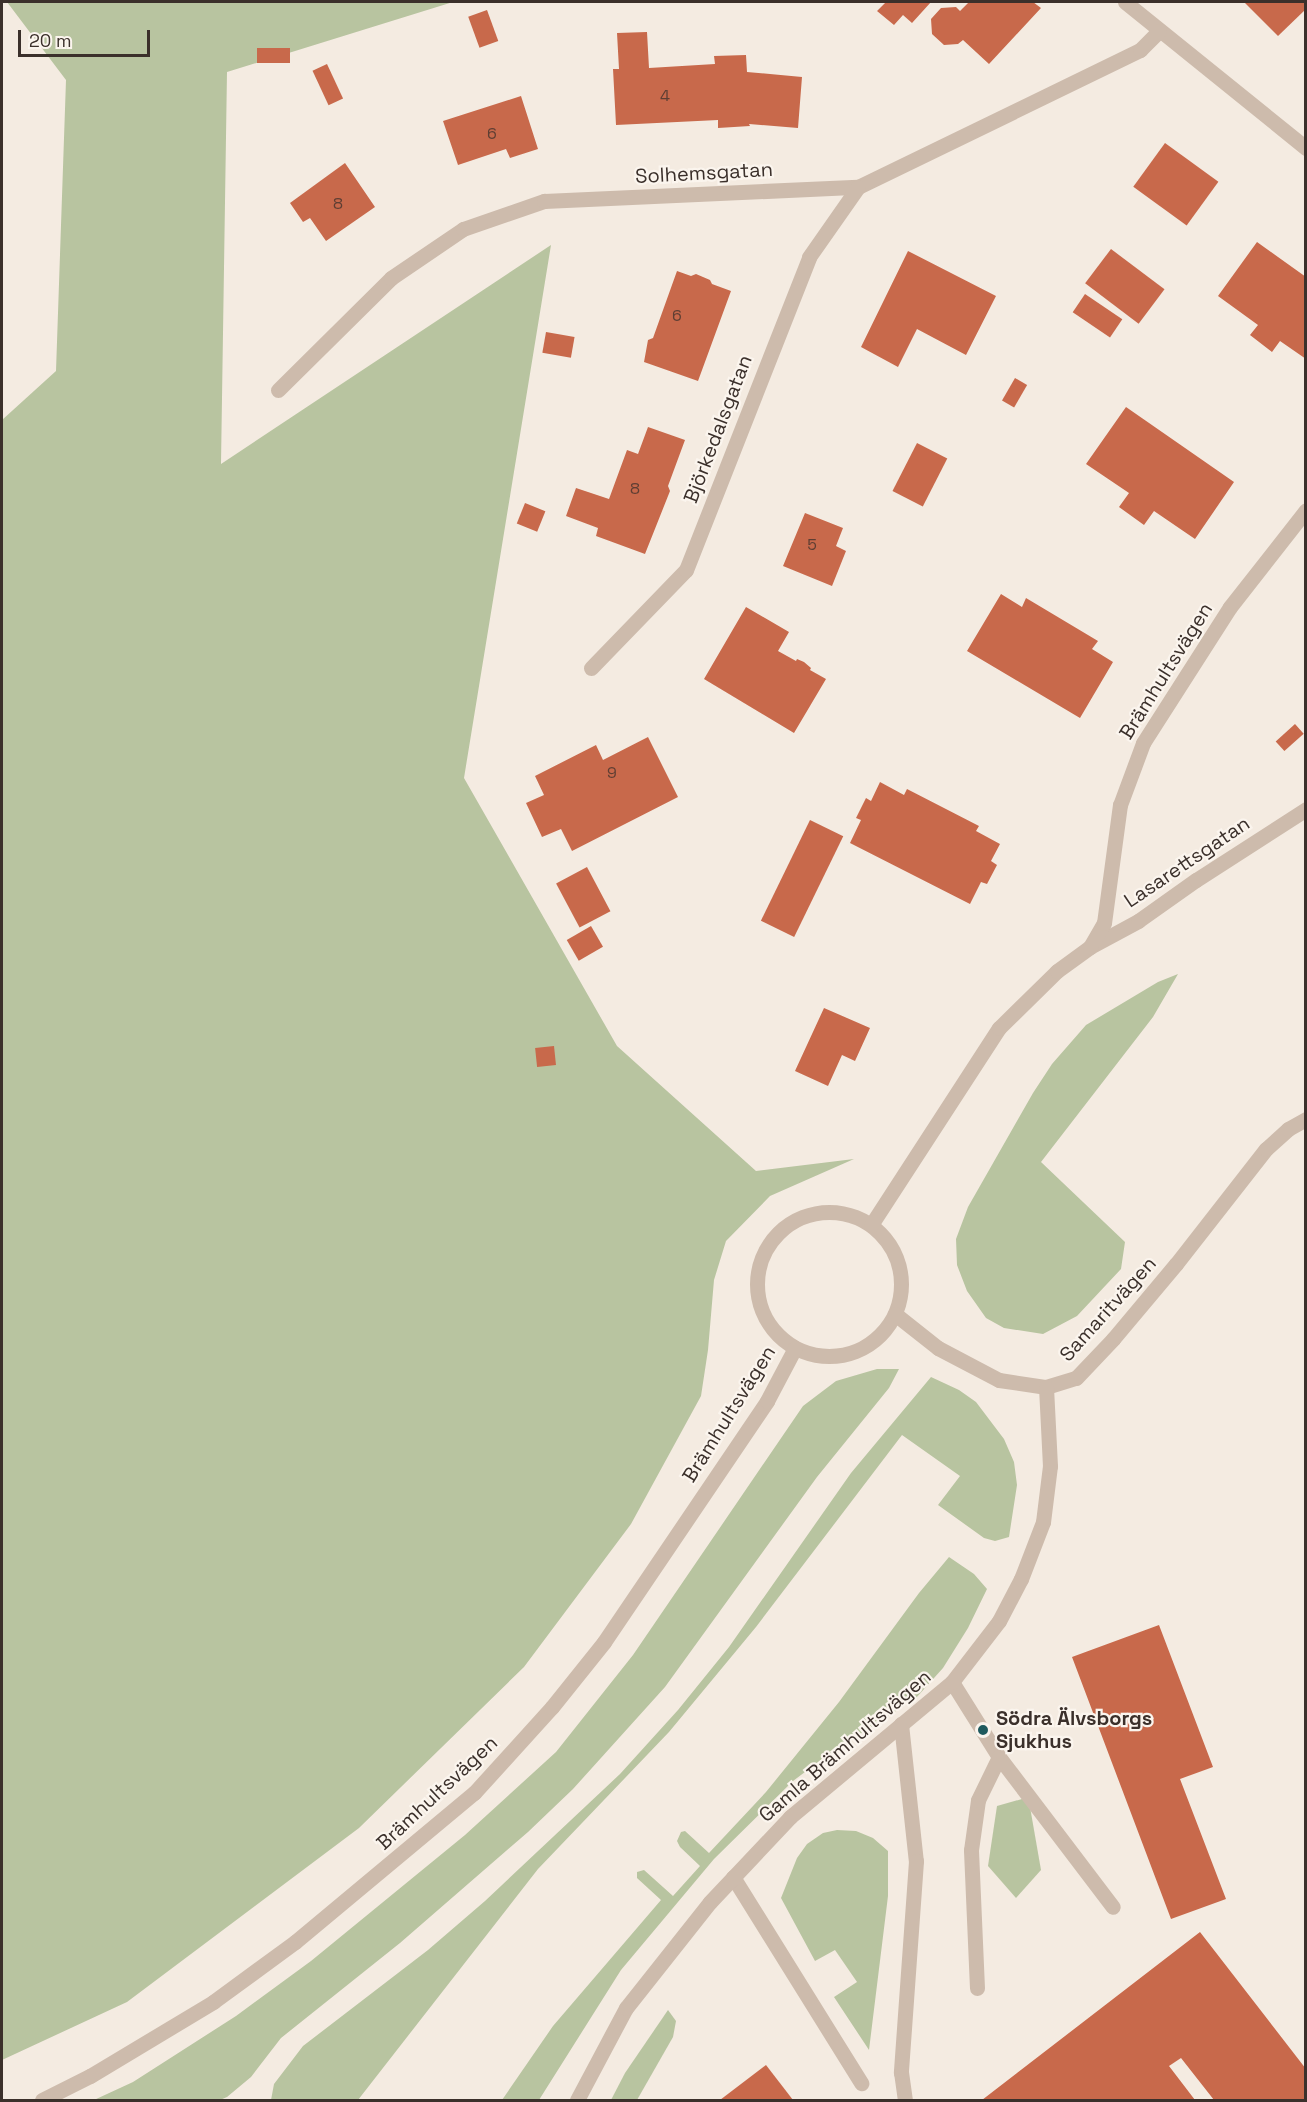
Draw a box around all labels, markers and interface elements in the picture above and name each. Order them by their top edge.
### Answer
scale bar [21,18,153,56]
text: 20 m [29,29,72,52]
house number: 4 [660,86,670,106]
house number: 6 [487,124,497,144]
street label: Solhemsgatan [634,157,774,189]
house number: 8 [333,194,343,214]
house number: 6 [672,306,682,326]
street label: Björkedalsgatan [679,352,757,506]
house number: 8 [630,479,640,499]
house number: 5 [807,535,817,555]
street label: Brämhultsvägen [1114,598,1218,744]
house number: 9 [607,763,617,783]
street label: Lasarettsgatan [1120,811,1254,913]
street label: Samaritvägen [1055,1252,1161,1366]
street label: Brämhultsvägen [677,1341,781,1487]
street label: Gamla Brämhultsvägen [754,1665,936,1827]
place label: Södra Älvsborgs Sjukhus [996,1706,1152,1753]
marker: Södra Älvsborgs Sjukhus [974,1721,992,1739]
street label: Brämhultsvägen [372,1731,502,1855]

